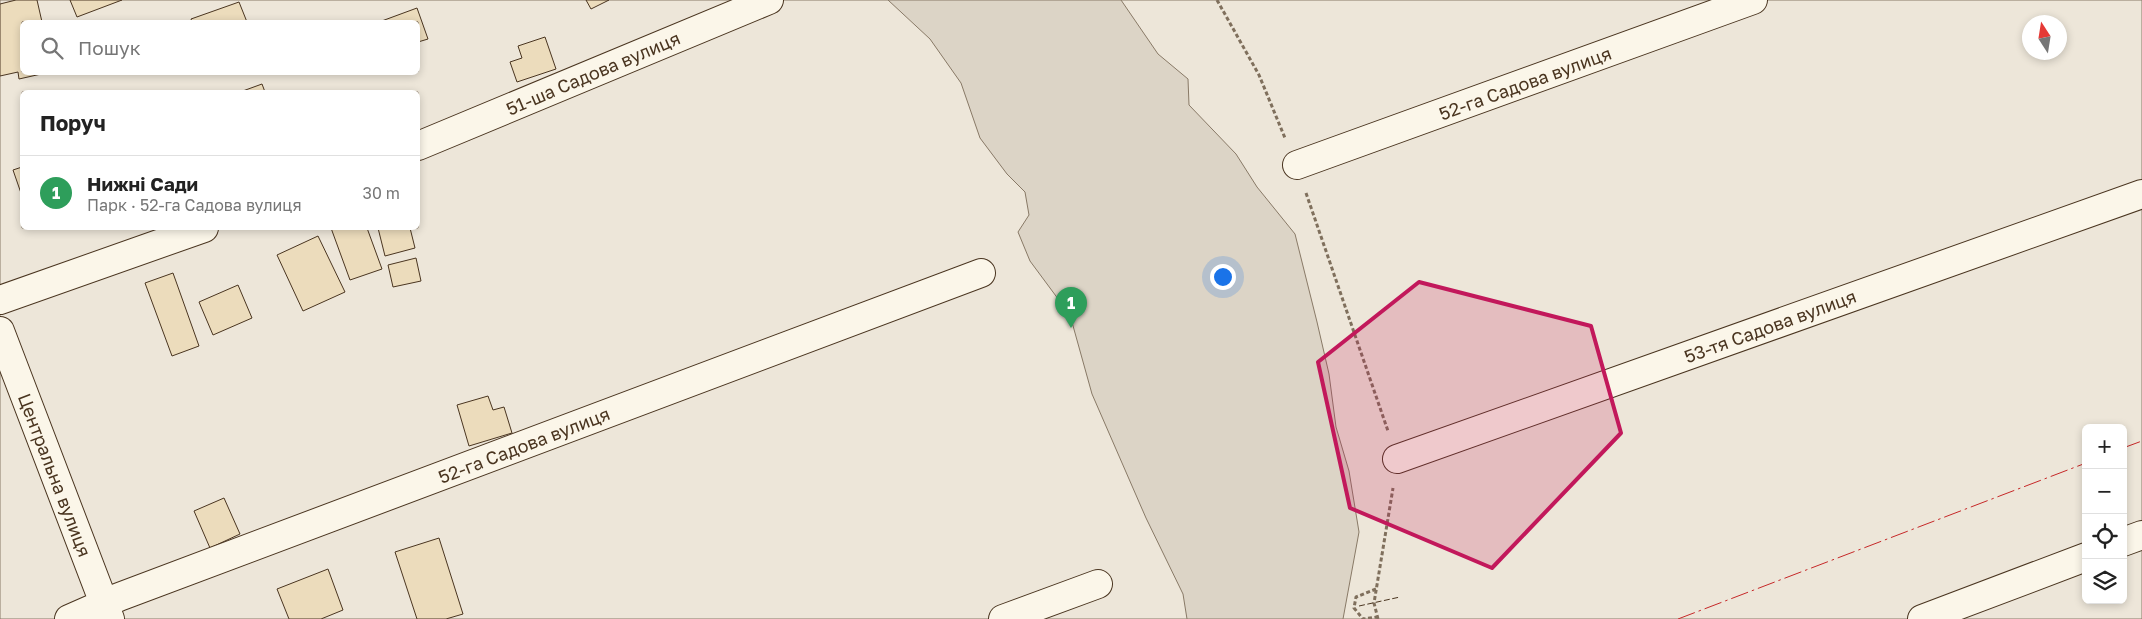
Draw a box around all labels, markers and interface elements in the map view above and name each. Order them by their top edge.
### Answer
north arrow [2022,15,2067,60]
search box [20,20,420,75]
street label: 51-ша Садова вулиця [503,26,683,120]
icon: search [38,34,66,62]
text: Пошук [78,36,141,59]
street label: 52-га Садова вулиця [1436,42,1614,124]
text: Поруч [40,110,106,136]
text: Нижні Сади [87,172,198,195]
text: 1 [52,183,60,203]
text: 30 m [363,183,400,203]
text: Парк · 52-га Садова вулиця [87,195,302,215]
your location [1210,264,1236,290]
street label: 53-тя Садова вулиця [1681,285,1859,367]
pin: 1 [1055,287,1087,328]
street label: Центральна вулиця [14,390,96,560]
street label: 52-га Садова вулиця [435,402,613,488]
map controls [2082,424,2127,604]
button: + [2082,424,2127,469]
button: − [2082,469,2127,514]
button: locate [2082,514,2127,559]
button: layers [2082,559,2127,604]

